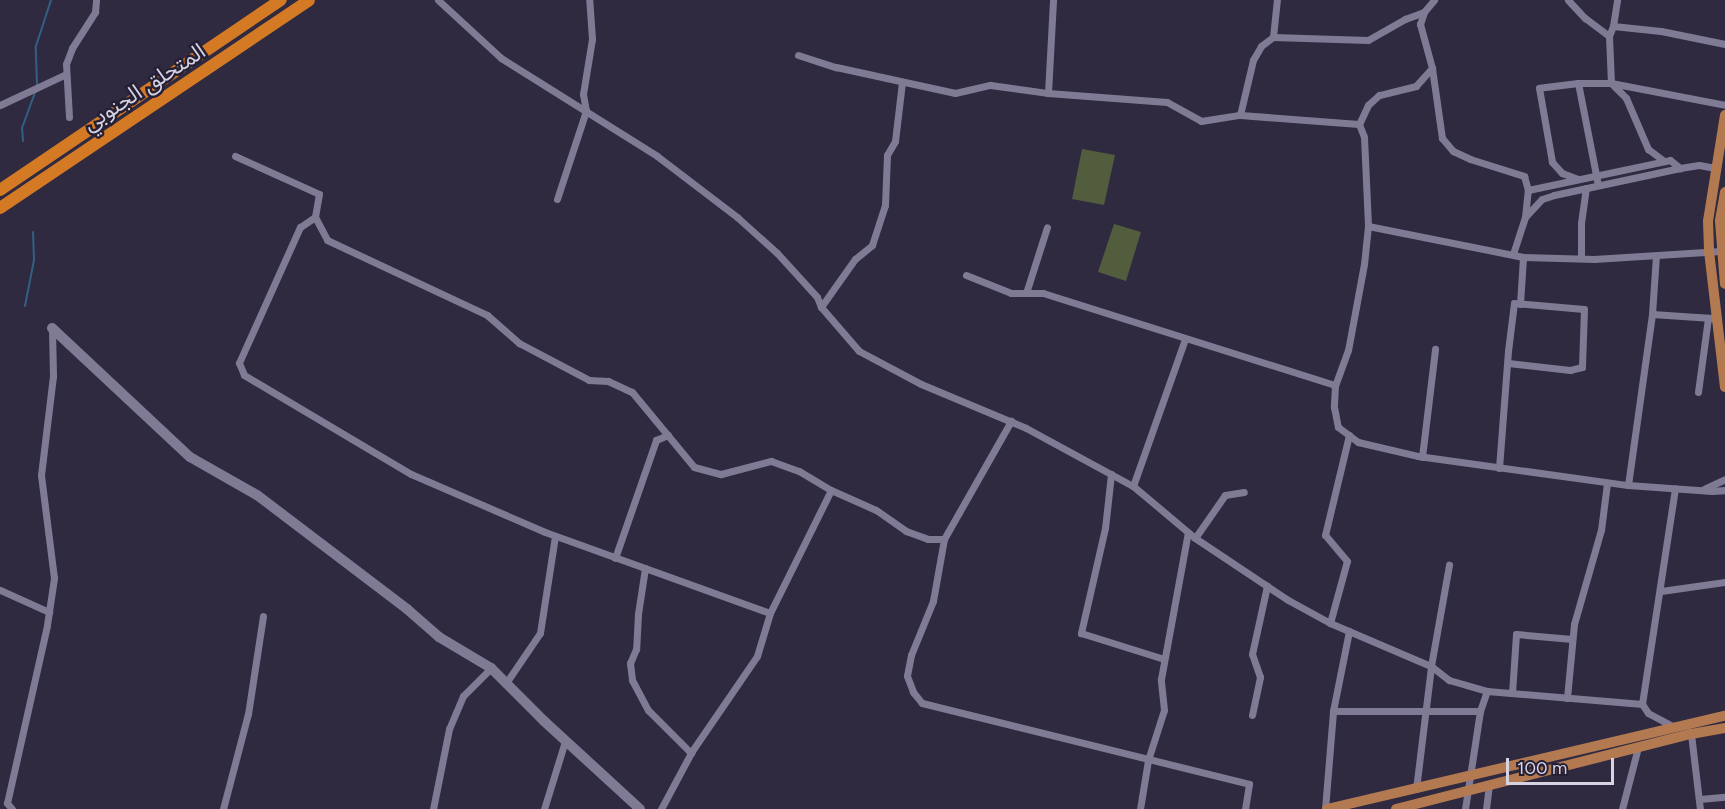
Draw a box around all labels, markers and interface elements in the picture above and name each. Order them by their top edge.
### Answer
street label: المتحلق الجنوبي [78,38,210,136]
scale bar [1509,746,1617,784]
text: 100 m [1517,757,1567,779]

